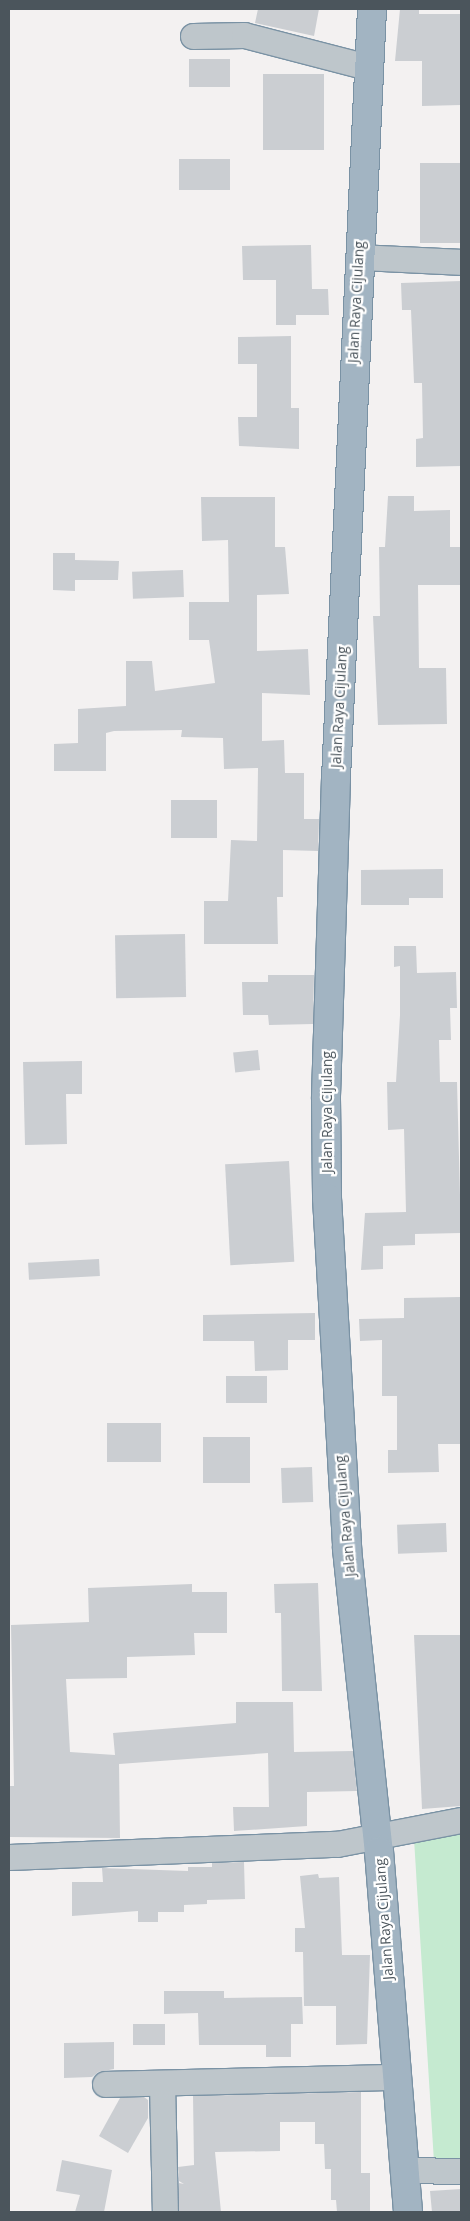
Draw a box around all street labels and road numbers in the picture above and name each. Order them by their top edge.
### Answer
street label: Jalan Raya Cijulang [344,241,368,363]
street label: Jalan Raya Cijulang [327,646,351,768]
street label: Jalan Raya Cijulang [319,1051,335,1173]
street label: Jalan Raya Cijulang [331,1455,359,1577]
street label: Jalan Raya Cijulang [371,1858,397,1980]

